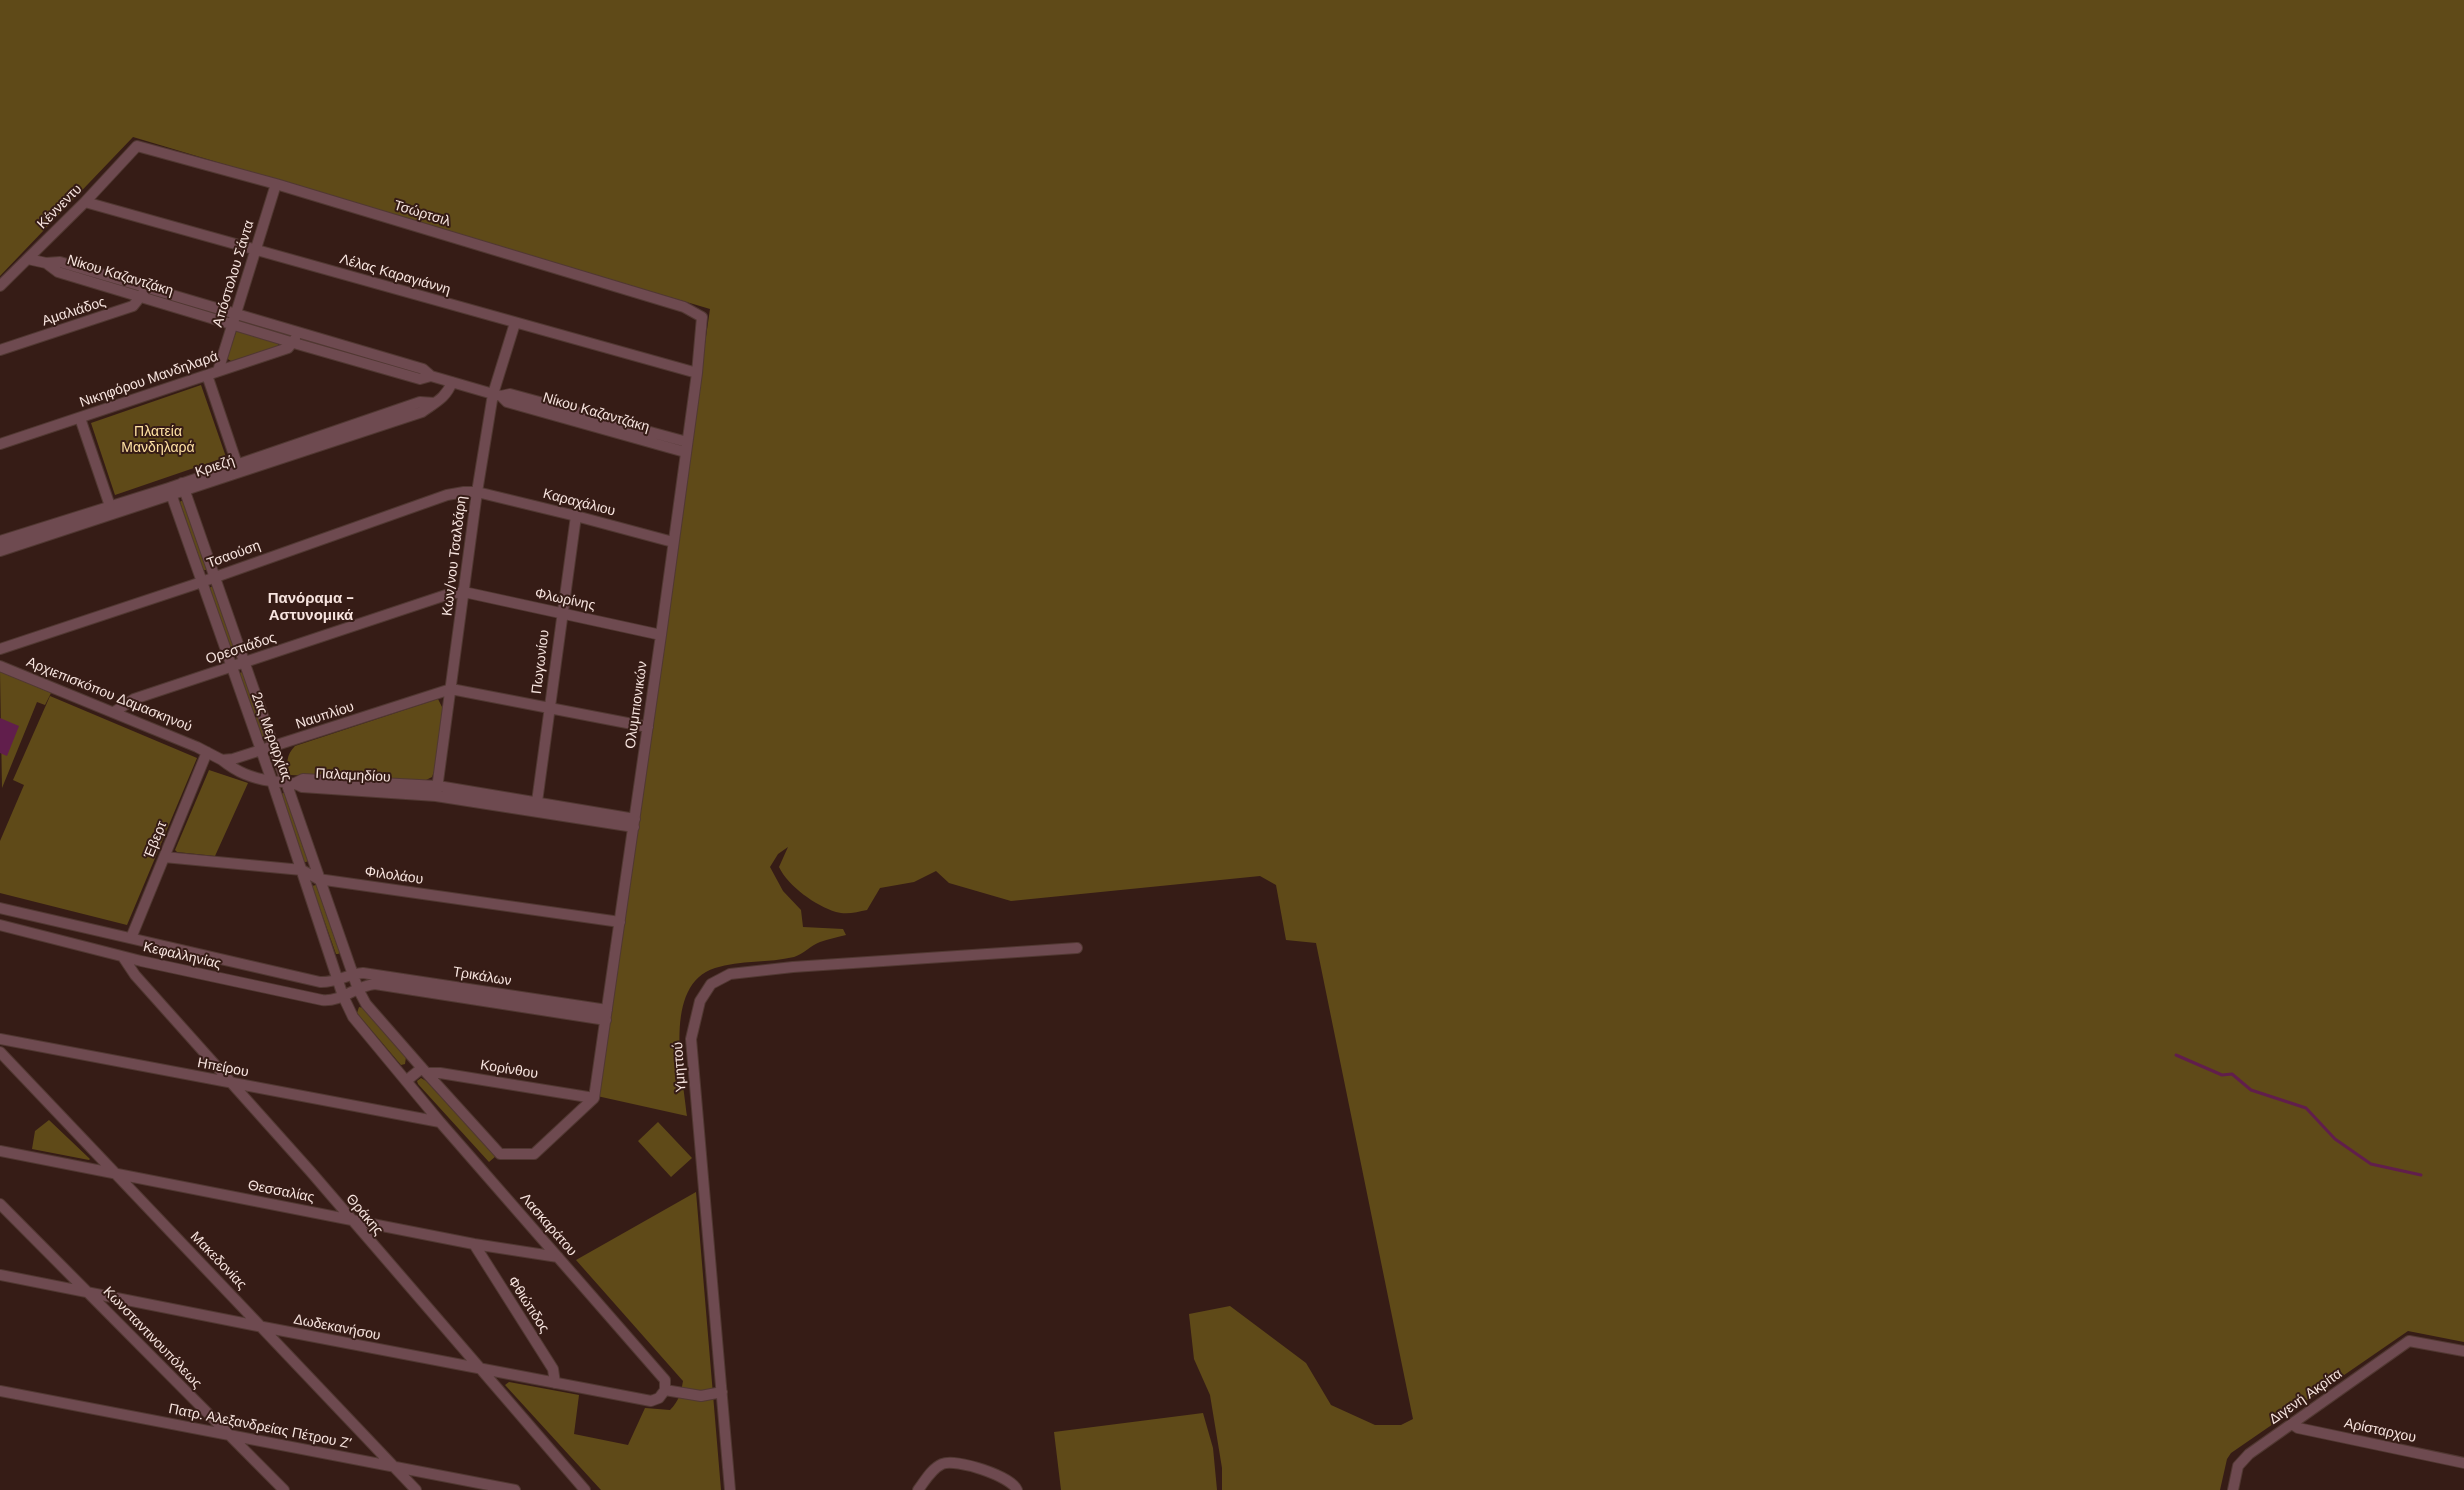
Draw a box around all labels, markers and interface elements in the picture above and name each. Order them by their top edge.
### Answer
street label: Κέννεντυ [34,181,86,233]
street label: Τσώρτσιλ [392,197,452,231]
street label: Απόστολου Σάντα [210,219,258,329]
street label: Λέλας Καραγιάννη [338,251,452,299]
street label: Νίκου Καζαντζάκη [65,252,175,300]
street label: Αμαλιάδος [40,294,108,330]
street label: Νικηφόρου Μανδηλαρά [78,348,220,412]
street label: Νίκου Καζαντζάκη [541,390,651,436]
park label: Πλατεία Μανδηλαρά [121,424,195,457]
street label: Κριεζή [193,453,237,481]
street label: Καραχάλιου [541,486,617,520]
street label: Κων/νου Τσαλδάρη [439,495,471,617]
street label: Τσαούση [205,538,263,572]
street label: Φλωρίνης [533,585,597,615]
district label: Πανόραμα - Αστυνομικά [268,590,354,625]
street label: Πωγωνίου [529,629,553,695]
street label: Ορεστιάδος [204,630,278,668]
street label: Αρχιεπισκόπου Δαμασκηνού [24,654,194,736]
street label: Ολυμπιονικών [623,660,651,750]
street label: 2ας Μεραρχίας [247,690,295,784]
street label: Ναυπλίου [294,699,356,733]
street label: Παλαμηδίου [315,766,391,786]
street label: Έβερτ [141,819,171,861]
street label: Φιλολάου [364,864,424,888]
street label: Κεφαλληνίας [141,939,223,973]
street label: Τρικάλων [451,964,513,990]
street label: Υμηττού [670,1041,690,1093]
street label: Ηπείρου [196,1055,250,1081]
street label: Κορίνθου [479,1057,539,1083]
street label: Θεσσαλίας [246,1177,316,1207]
street label: Λασκαράτου [516,1190,580,1260]
street label: Θράκης [342,1191,386,1239]
street label: Μακεδονίας [186,1229,250,1293]
street label: Φθιώτιδος [504,1274,552,1336]
street label: Κωνσταντινουπόλεως [99,1284,205,1392]
street label: Δωδεκανήσου [292,1311,382,1345]
street label: Διγενή Ακρίτα [2266,1366,2346,1428]
street label: Πατρ. Αλεξανδρείας Πέτρου Ζ’ [167,1401,353,1453]
street label: Αρίσταρχου [2343,1415,2417,1447]

